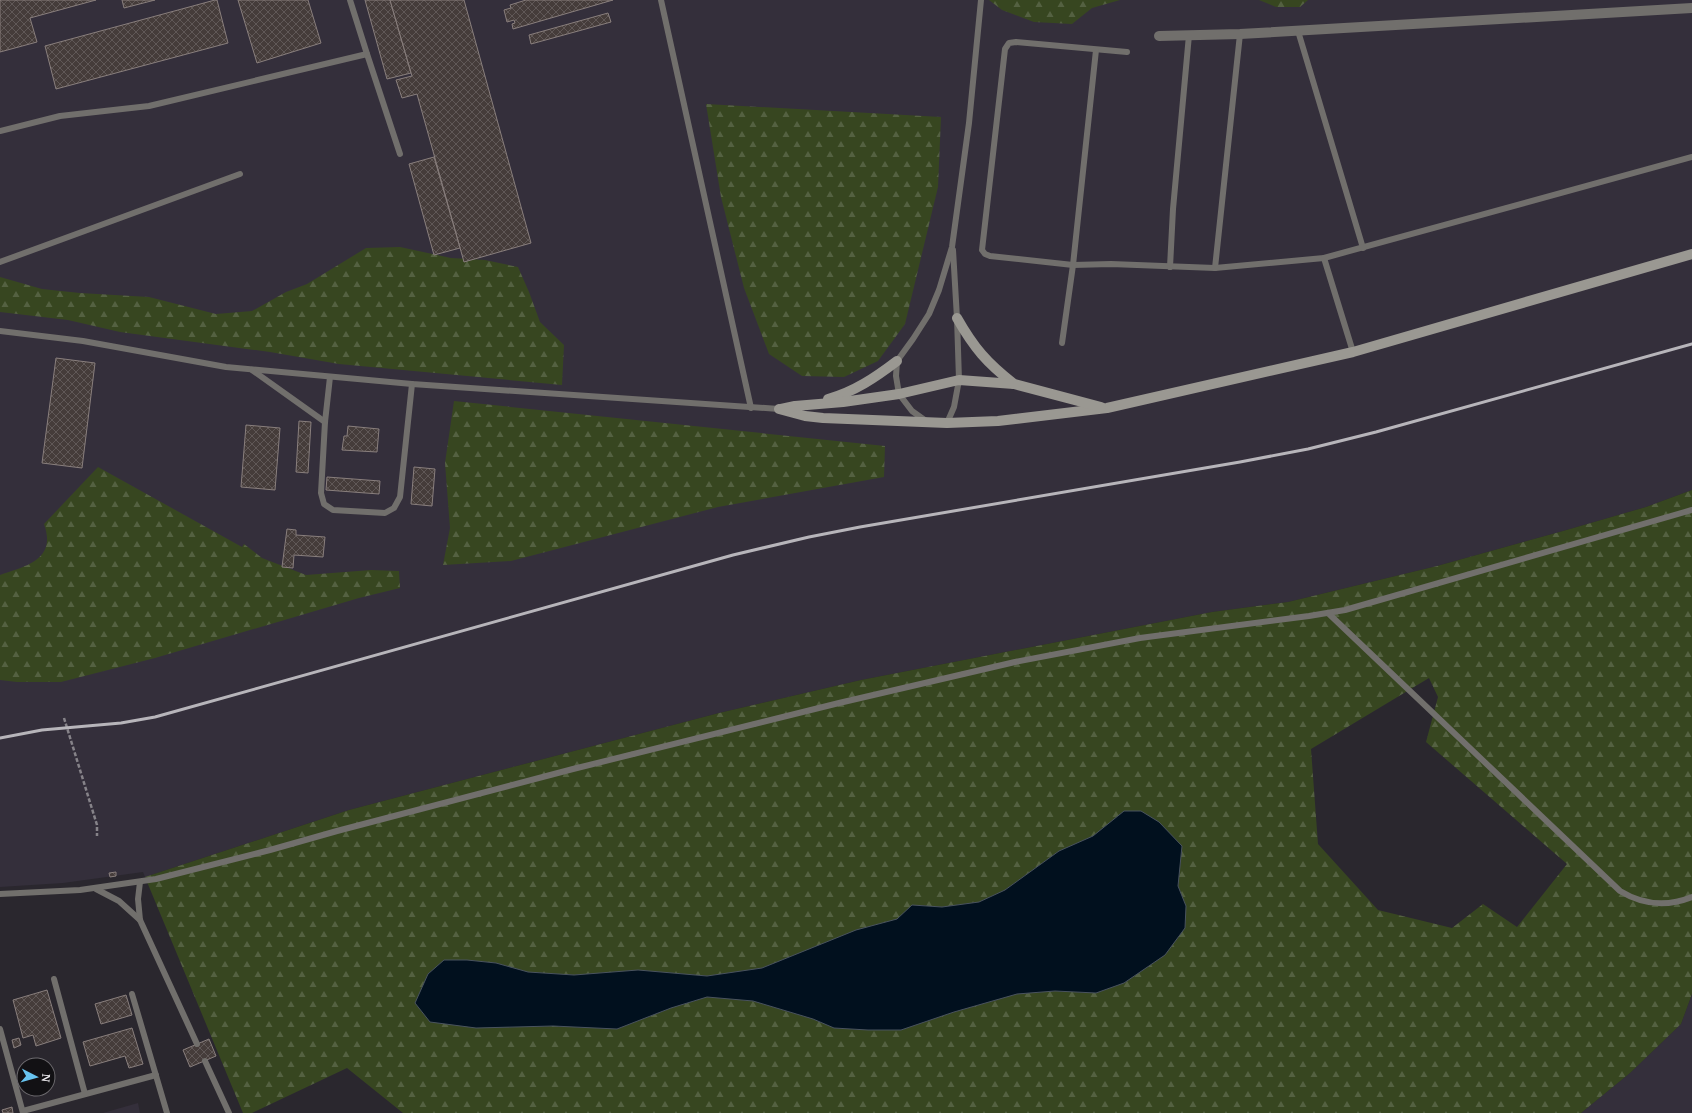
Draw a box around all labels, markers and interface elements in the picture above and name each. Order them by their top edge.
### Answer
north arrow [16,1057,56,1097]
text: N [38,1073,53,1084]

